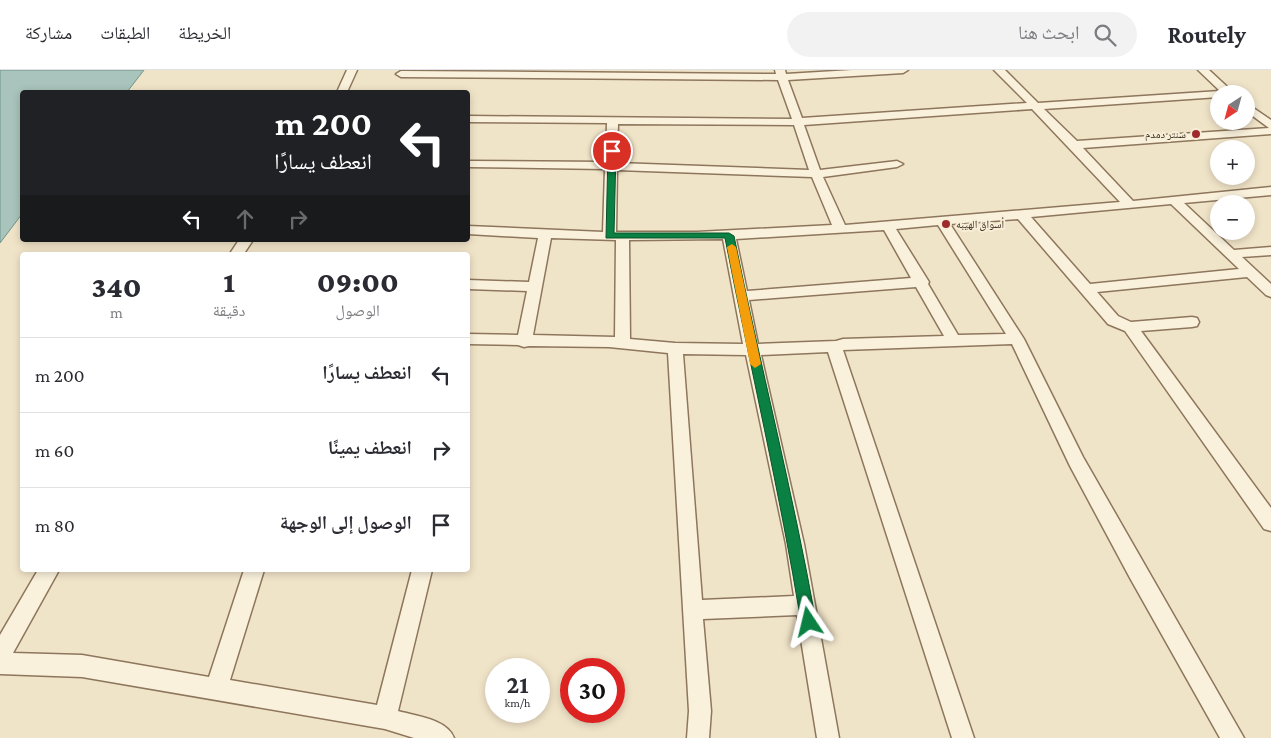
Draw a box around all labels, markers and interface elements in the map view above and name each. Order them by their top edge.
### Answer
search box [787,12,1137,57]
icon: search [1091,21,1119,49]
text: Routely [1167,21,1246,48]
text: ابحث هنا [1018,22,1079,43]
text: مشاركة [25,23,72,43]
text: الطبقات [100,23,150,43]
text: الخريطة [178,23,231,43]
north arrow [1210,85,1255,130]
map controls [1210,85,1255,240]
text: 200 m [275,104,372,143]
icon: left [390,110,455,175]
place label: سنتر دمدم [1145,128,1186,141]
marker: سنتر دمدم [1190,128,1202,140]
pin [591,130,633,172]
icon: arrive [598,137,626,165]
button: + [1210,140,1255,185]
text: انعطف يسارًا [274,149,372,174]
button: − [1210,195,1255,240]
icon: left [178,205,206,233]
icon: ahead [231,205,259,233]
icon: right [284,205,312,233]
place label: أسواق الهيبه [956,217,1004,231]
marker: أسواق الهيبه [940,218,952,230]
text: 1 [223,265,235,298]
text: 09:00 [317,265,399,298]
text: 340 [91,270,141,303]
text: دقيقة [213,302,245,319]
text: الوصول [336,302,380,319]
text: m [110,304,123,321]
icon: left [427,361,455,389]
text: انعطف يسارًا [322,362,412,383]
text: 200 m [35,365,84,386]
icon: right [427,436,455,464]
text: انعطف يمينًا [328,437,412,458]
text: 60 m [35,440,74,461]
icon: arrive [427,511,455,539]
text: الوصول إلى الوجهة [280,512,412,533]
text: 80 m [35,515,75,536]
position arrow [782,595,834,647]
speed limit sign: 30 [560,658,625,723]
text: 21 [506,671,529,698]
text: km/h [505,696,530,710]

